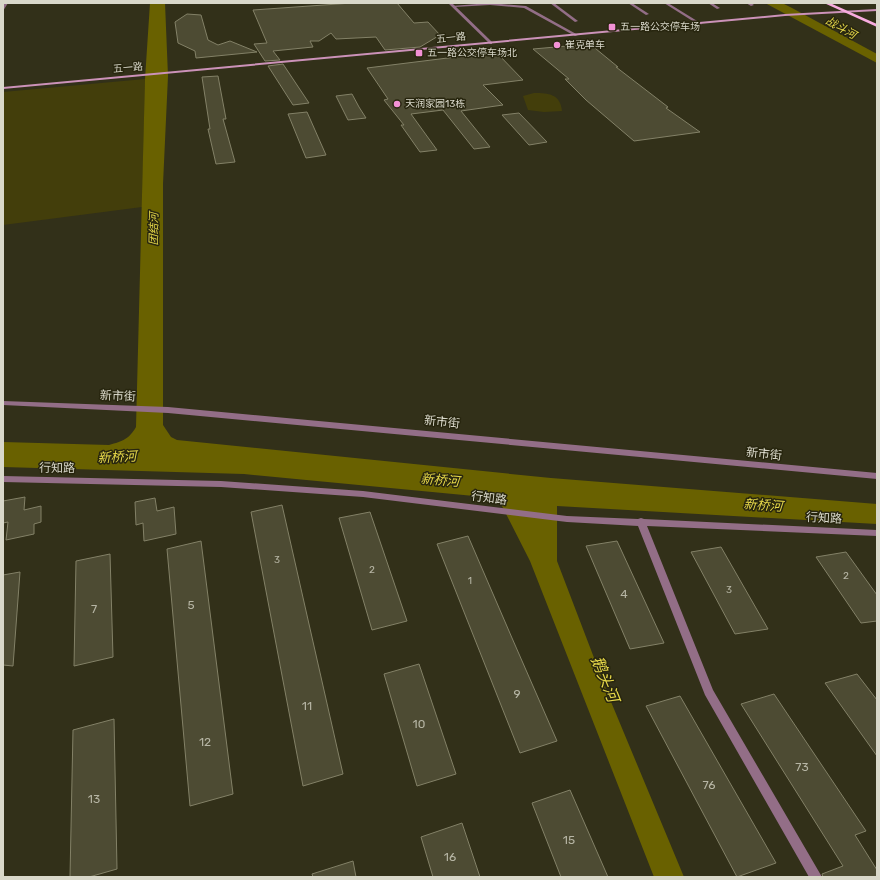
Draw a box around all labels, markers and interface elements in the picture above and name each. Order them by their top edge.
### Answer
water label: 战斗河 [823,14,860,43]
place label: 五一路公交停车场 [620,21,700,33]
marker: 五一路公交停车场 [607,22,617,32]
street label: 五一路 [435,30,467,46]
place label: 崔克单车 [565,39,605,51]
marker: 崔克单车 [552,40,562,50]
place label: 五一路公交停车场北 [427,47,517,59]
marker: 五一路公交停车场北 [414,48,424,58]
street label: 五一路 [113,61,143,75]
place label: 天润家园13栋 [405,98,465,110]
marker: 天润家园13栋 [392,99,402,109]
water label: 团结河 [147,210,161,246]
street label: 新市街 [100,388,136,404]
street label: 新市街 [423,413,461,431]
street label: 新市街 [745,445,783,463]
water label: 新桥河 [97,448,140,466]
street label: 行知路 [39,461,75,475]
water label: 新桥河 [420,471,463,489]
street label: 行知路 [470,489,508,507]
water label: 新桥河 [743,496,786,514]
street label: 行知路 [806,510,842,526]
house number: 3 [274,554,280,566]
house number: 2 [369,564,375,576]
house number: 2 [843,570,849,582]
house number: 1 [468,575,472,587]
house number: 3 [726,584,732,596]
house number: 4 [620,587,628,601]
house number: 5 [187,598,195,612]
house number: 7 [91,602,97,616]
water label: 鹅头河 [587,653,624,708]
house number: 9 [513,687,521,701]
house number: 11 [302,699,312,713]
house number: 10 [413,717,425,731]
house number: 12 [199,735,211,749]
house number: 73 [795,760,809,774]
house number: 76 [702,778,716,792]
house number: 13 [88,792,100,806]
house number: 15 [563,833,575,847]
house number: 16 [444,850,456,864]

